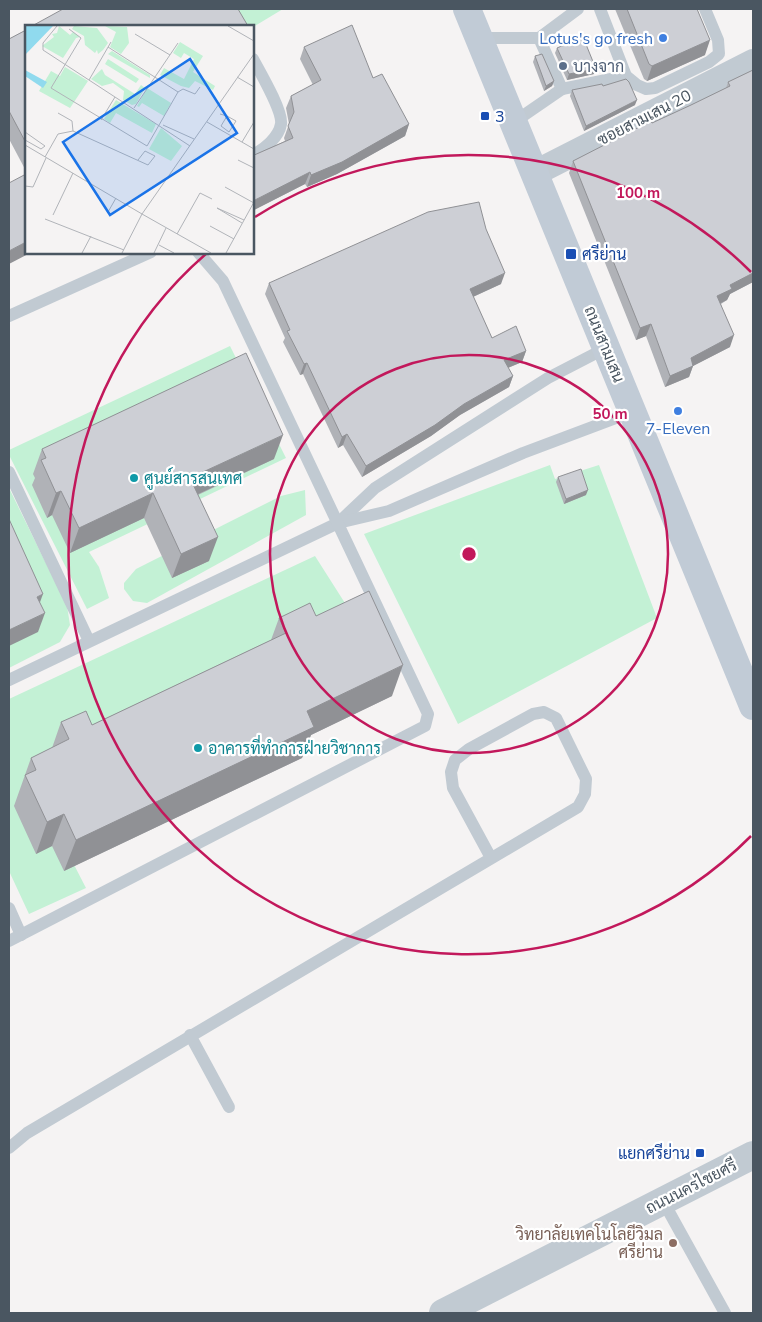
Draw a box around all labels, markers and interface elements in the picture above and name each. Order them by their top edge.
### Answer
inset map [25,25,254,254]
place label: Lotus's go fresh [539,28,653,50]
marker: Lotus's go fresh [657,32,669,44]
place label: บางจาก [573,56,624,78]
marker: บางจาก [557,60,569,72]
street label: ซอยสามเสน 20 [594,85,695,151]
place label: 3 [495,106,505,128]
marker: 3 [479,110,491,122]
text: 100 m [616,183,660,203]
place label: ศรีย่าน [582,243,626,266]
marker: ศรีย่าน [564,247,578,261]
street label: ถนนสามเสน [579,303,629,386]
text: 50 m [592,404,628,424]
marker: 7-Eleven [672,405,684,417]
place label: 7-Eleven [646,418,710,440]
place label: ศูนย์สารสนเทศ [144,466,242,490]
marker: ศูนย์สารสนเทศ [128,472,140,484]
centre of rings [460,545,478,563]
place label: อาคารที่ทำการฝ่ายวิชาการ [208,734,381,760]
marker: อาคารที่ทำการฝ่ายวิชาการ [192,742,204,754]
place label: แยกศรีย่าน [618,1142,690,1165]
marker: แยกศรีย่าน [694,1147,706,1159]
street label: ถนนนครไชยศรี [642,1153,741,1219]
place label: วิทยาลัยเทคโนโลยีวิมล ศรีย่าน [515,1223,663,1264]
marker: วิทยาลัยเทคโนโลยีวิมล ศรีย่าน [667,1237,679,1249]

